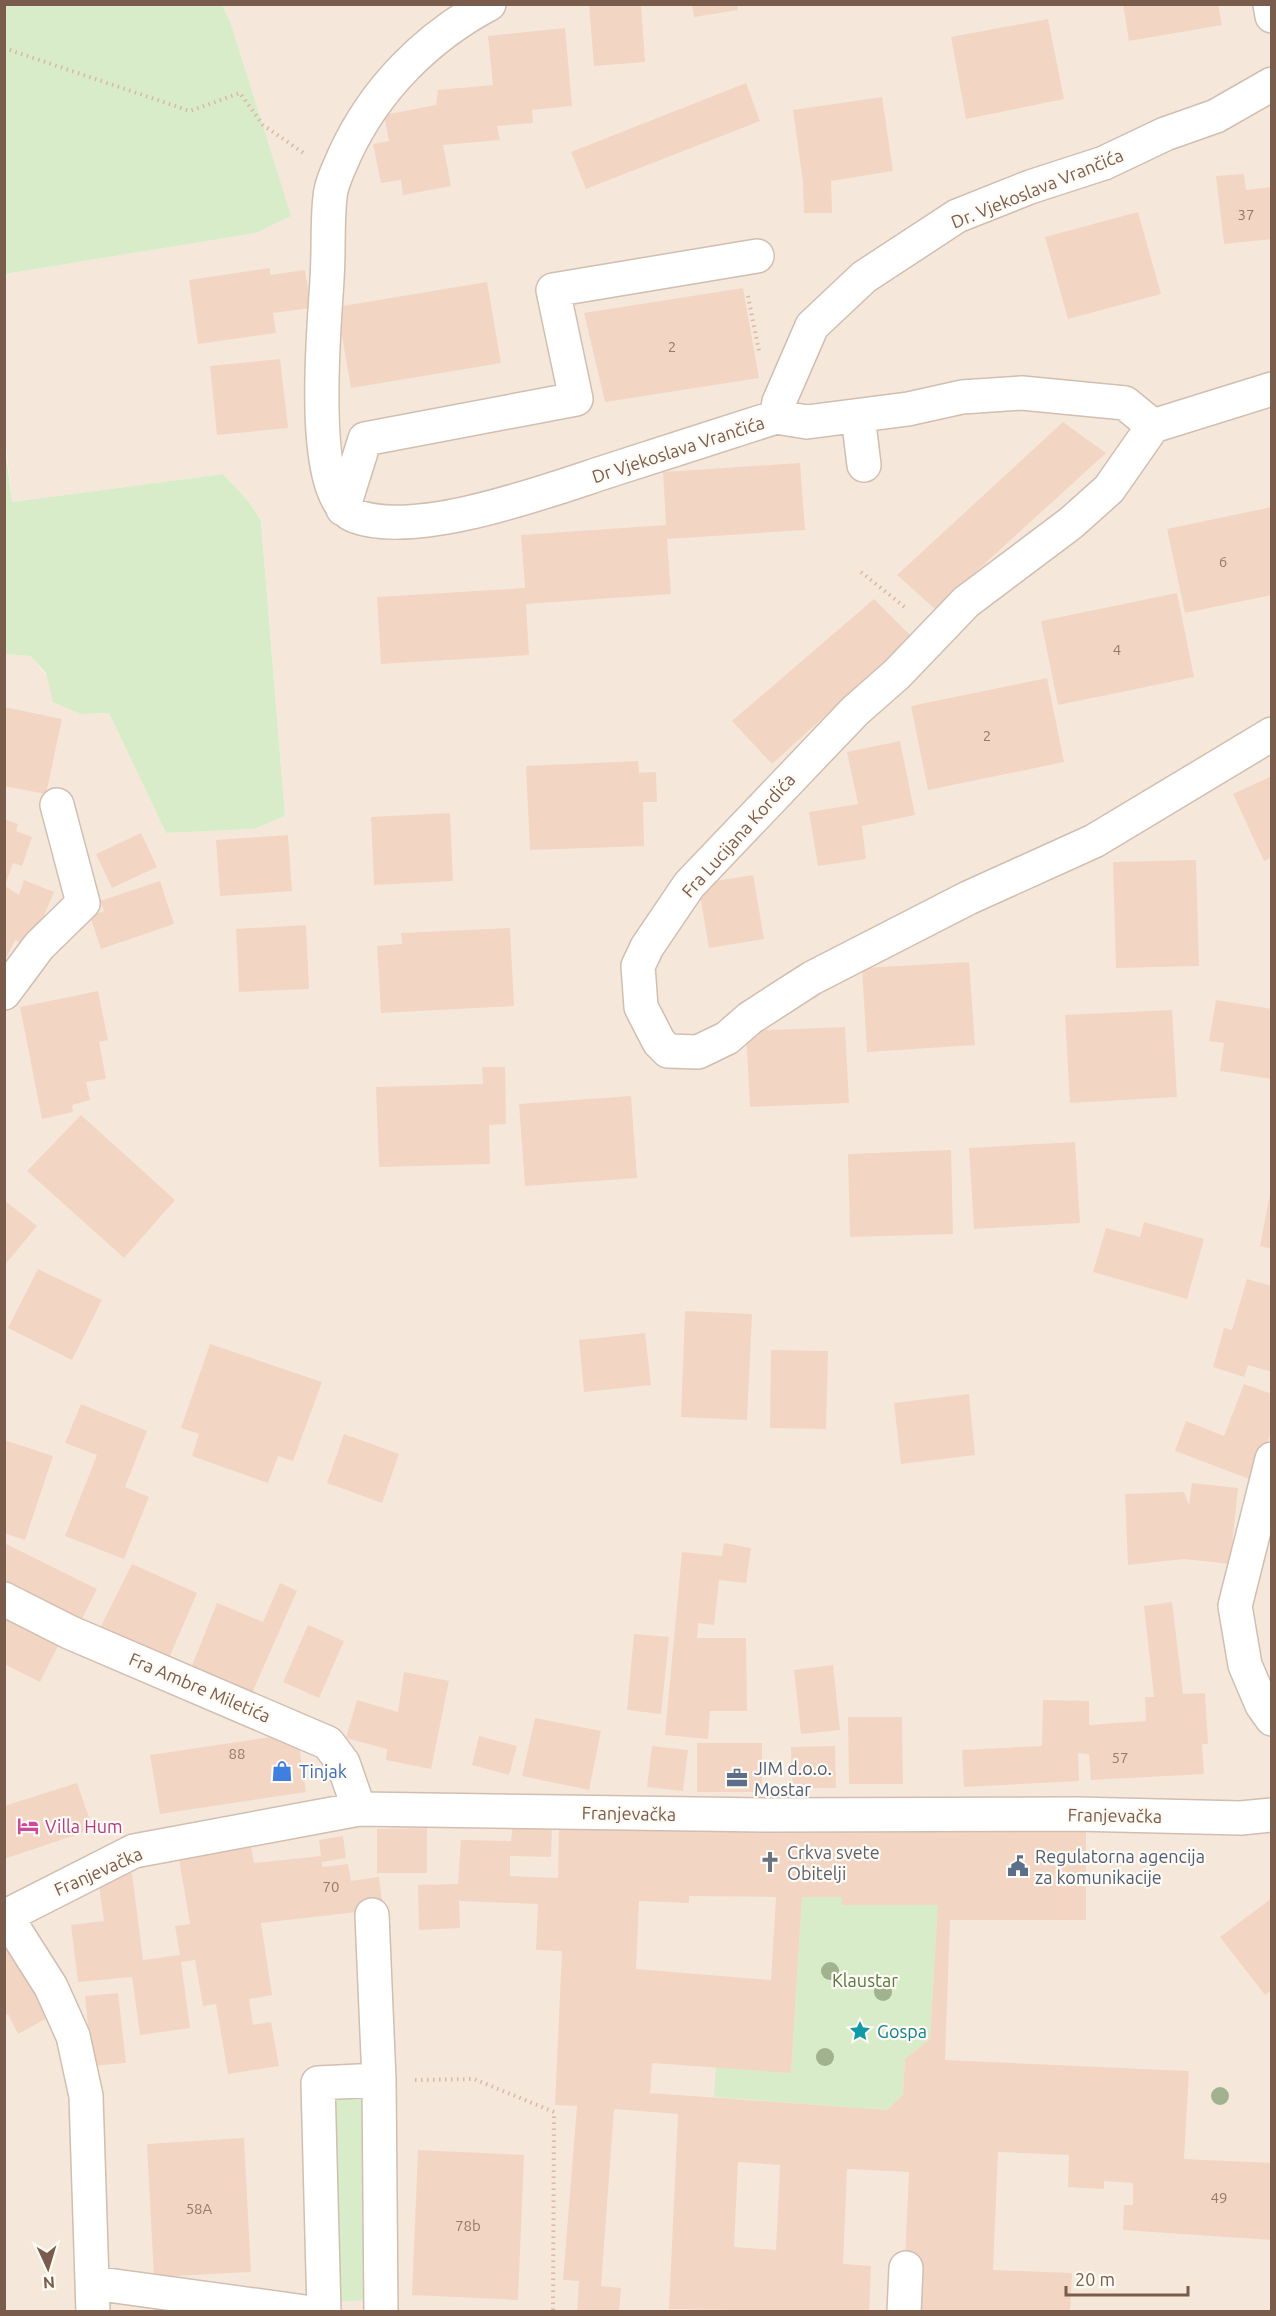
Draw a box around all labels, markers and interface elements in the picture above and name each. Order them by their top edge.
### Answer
street label: Dr. Vjekoslava Vrančića [948,144,1126,232]
house number: 37 [1238,206,1254,223]
house number: 2 [668,338,676,355]
street label: Dr Vjekoslava Vrančića [589,412,767,486]
house number: 6 [1219,553,1227,570]
house number: 4 [1113,641,1121,658]
house number: 2 [983,727,991,744]
street label: Fra Lucijana Kordića [677,769,799,901]
street label: Fra Ambre Miletića [126,1648,274,1726]
house number: 88 [229,1745,245,1762]
house number: 57 [1112,1749,1128,1766]
place label: JIM d.o.o. Mostar [754,1758,832,1799]
shop icon: Tinjak [270,1759,294,1783]
place label: Tinjak [299,1761,347,1781]
office icon: JIM d.o.o. Mostar [725,1766,749,1790]
street label: Franjevačka [582,1802,676,1824]
street label: Franjevačka [1068,1804,1162,1826]
hotel icon: Villa Hum [16,1814,40,1838]
place label: Villa Hum [45,1816,123,1836]
place label: Crkva svete Obitelji [787,1842,880,1883]
street label: Franjevačka [51,1843,145,1899]
place label: Regulatorna agencija za komunikacije [1035,1846,1205,1887]
church icon: Crkva svete Obitelji [758,1850,782,1874]
public building icon: Regulatorna agencija za komunikacije [1006,1854,1030,1878]
house number: 70 [323,1878,339,1895]
park label: Klaustar [832,1970,898,1990]
place icon: Gospa [848,2019,872,2043]
place label: Gospa [877,2021,927,2041]
house number: 49 [1211,2189,1227,2206]
house number: 58A [186,2200,213,2217]
house number: 78b [455,2217,481,2234]
north arrow [18,2238,78,2298]
scale bar [1066,2259,1188,2297]
text: 20 m [1075,2269,1115,2289]
text: N [42,2274,56,2292]

